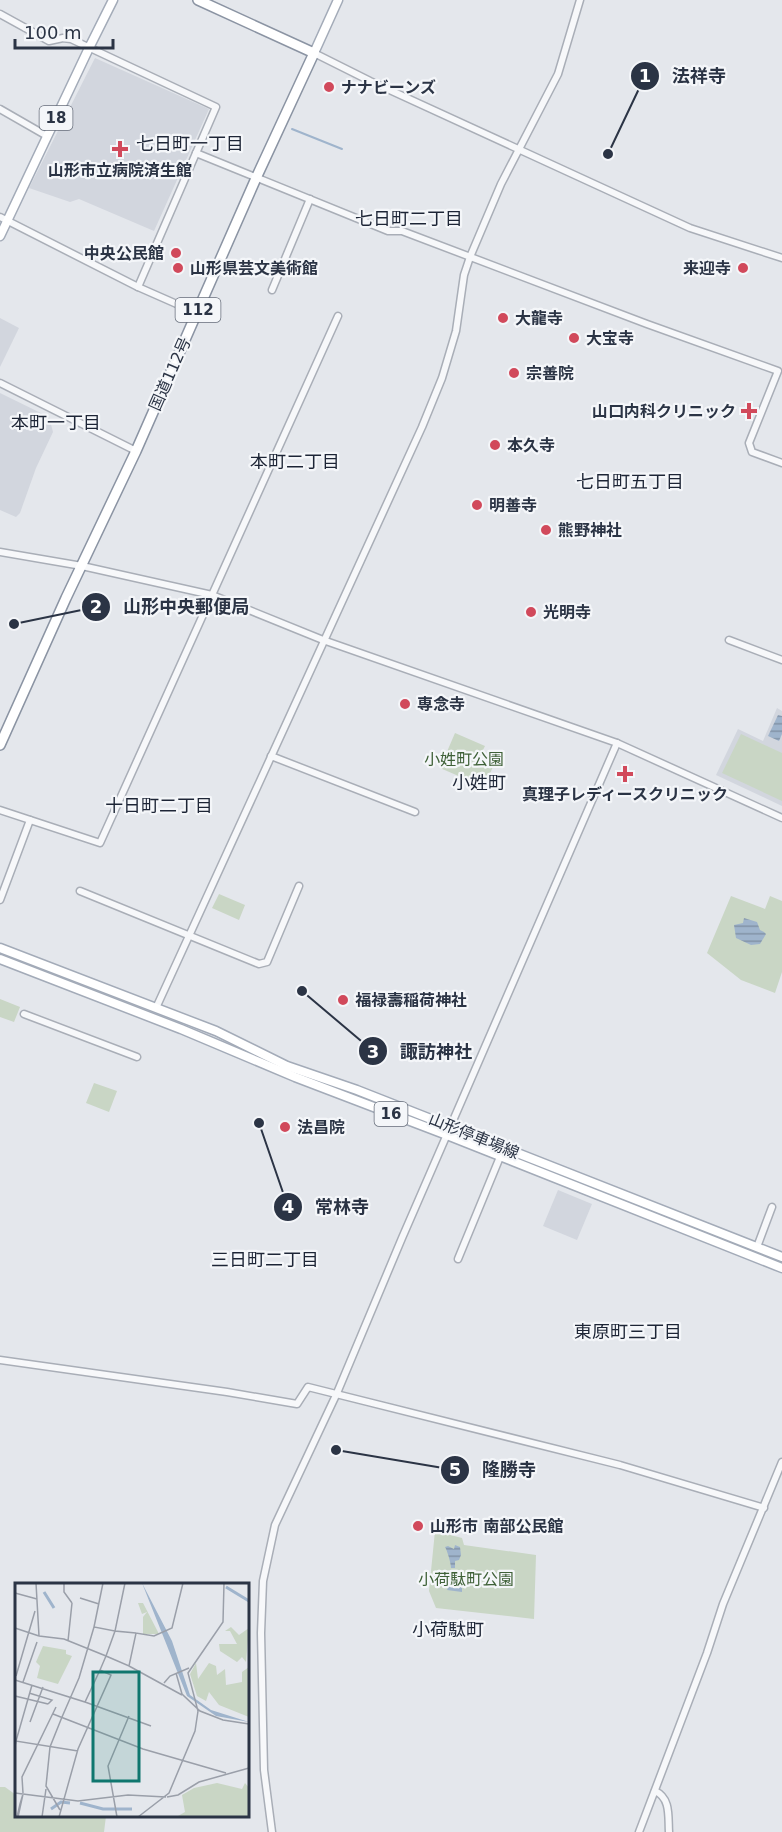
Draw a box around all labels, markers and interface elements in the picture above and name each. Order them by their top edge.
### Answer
scale bar [15,12,112,50]
text: 100 m [24,22,82,43]
callout: 法祥寺 [630,58,738,94]
text: 1 [639,65,651,86]
text: 法祥寺 [672,65,726,86]
place label: ナナビーンズ [341,78,436,97]
marker: ナナビーンズ [322,80,336,94]
road number: 18 [40,106,72,130]
district label: 七日町一丁目 [136,133,244,154]
marker: 山形市立病院済生館 [111,140,129,158]
place label: 山形市立病院済生館 [48,161,192,180]
district label: 七日町二丁目 [355,208,463,229]
place label: 中央公民館 [84,244,164,263]
marker: 中央公民館 [169,246,183,260]
place label: 山形県芸文美術館 [190,259,318,278]
place label: 来迎寺 [683,259,731,278]
marker: 山形県芸文美術館 [171,261,185,275]
marker: 来迎寺 [736,261,750,275]
road number: 112 [176,298,220,322]
place label: 大龍寺 [515,309,563,328]
marker: 大龍寺 [496,311,510,325]
place label: 大宝寺 [586,329,634,348]
marker: 大宝寺 [567,331,581,345]
street label: 国道112号 [145,334,195,414]
place label: 宗善院 [526,364,574,383]
marker: 宗善院 [507,366,521,380]
place label: 山口内科クリニック [592,402,736,421]
marker: 山口内科クリニック [740,402,758,420]
district label: 本町一丁目 [11,412,101,433]
place label: 本久寺 [507,436,555,455]
marker: 本久寺 [488,438,502,452]
district label: 本町二丁目 [250,451,340,472]
district label: 七日町五丁目 [576,471,684,492]
place label: 明善寺 [489,496,537,515]
marker: 明善寺 [470,498,484,512]
place label: 熊野神社 [558,521,622,540]
marker: 熊野神社 [539,523,553,537]
callout: 山形中央郵便局 [81,589,261,625]
text: 2 [90,596,102,617]
text: 山形中央郵便局 [123,596,249,617]
place label: 光明寺 [543,603,591,622]
marker: 光明寺 [524,605,538,619]
place label: 専念寺 [417,695,465,714]
marker: 専念寺 [398,697,412,711]
park label: 小姓町公園 [424,750,504,769]
marker: 真理子レディースクリニック [616,765,634,783]
district label: 小姓町 [452,772,506,793]
place label: 真理子レディースクリニック [522,785,728,804]
district label: 十日町二丁目 [105,795,213,816]
place label: 福禄壽稲荷神社 [355,991,467,1010]
marker: 福禄壽稲荷神社 [336,993,350,1007]
callout: 諏訪神社 [358,1033,484,1069]
text: 3 [367,1041,379,1062]
text: 諏訪神社 [400,1041,472,1062]
road number: 16 [374,1102,408,1126]
street label: 山形停車場線 [426,1109,522,1163]
place label: 法昌院 [297,1118,345,1137]
marker: 法昌院 [278,1120,292,1134]
callout: 常林寺 [273,1189,381,1225]
text: 4 [282,1196,294,1217]
text: 常林寺 [315,1196,369,1217]
district label: 三日町二丁目 [211,1249,319,1270]
district label: 東原町三丁目 [574,1321,682,1342]
callout: 隆勝寺 [440,1452,548,1488]
text: 5 [449,1459,461,1480]
text: 隆勝寺 [482,1459,536,1480]
place label: 山形市 南部公民館 [430,1517,564,1536]
marker: 山形市 南部公民館 [411,1519,425,1533]
park label: 小荷駄町公園 [418,1570,514,1589]
inset map [15,1583,249,1817]
district label: 小荷駄町 [412,1619,484,1640]

